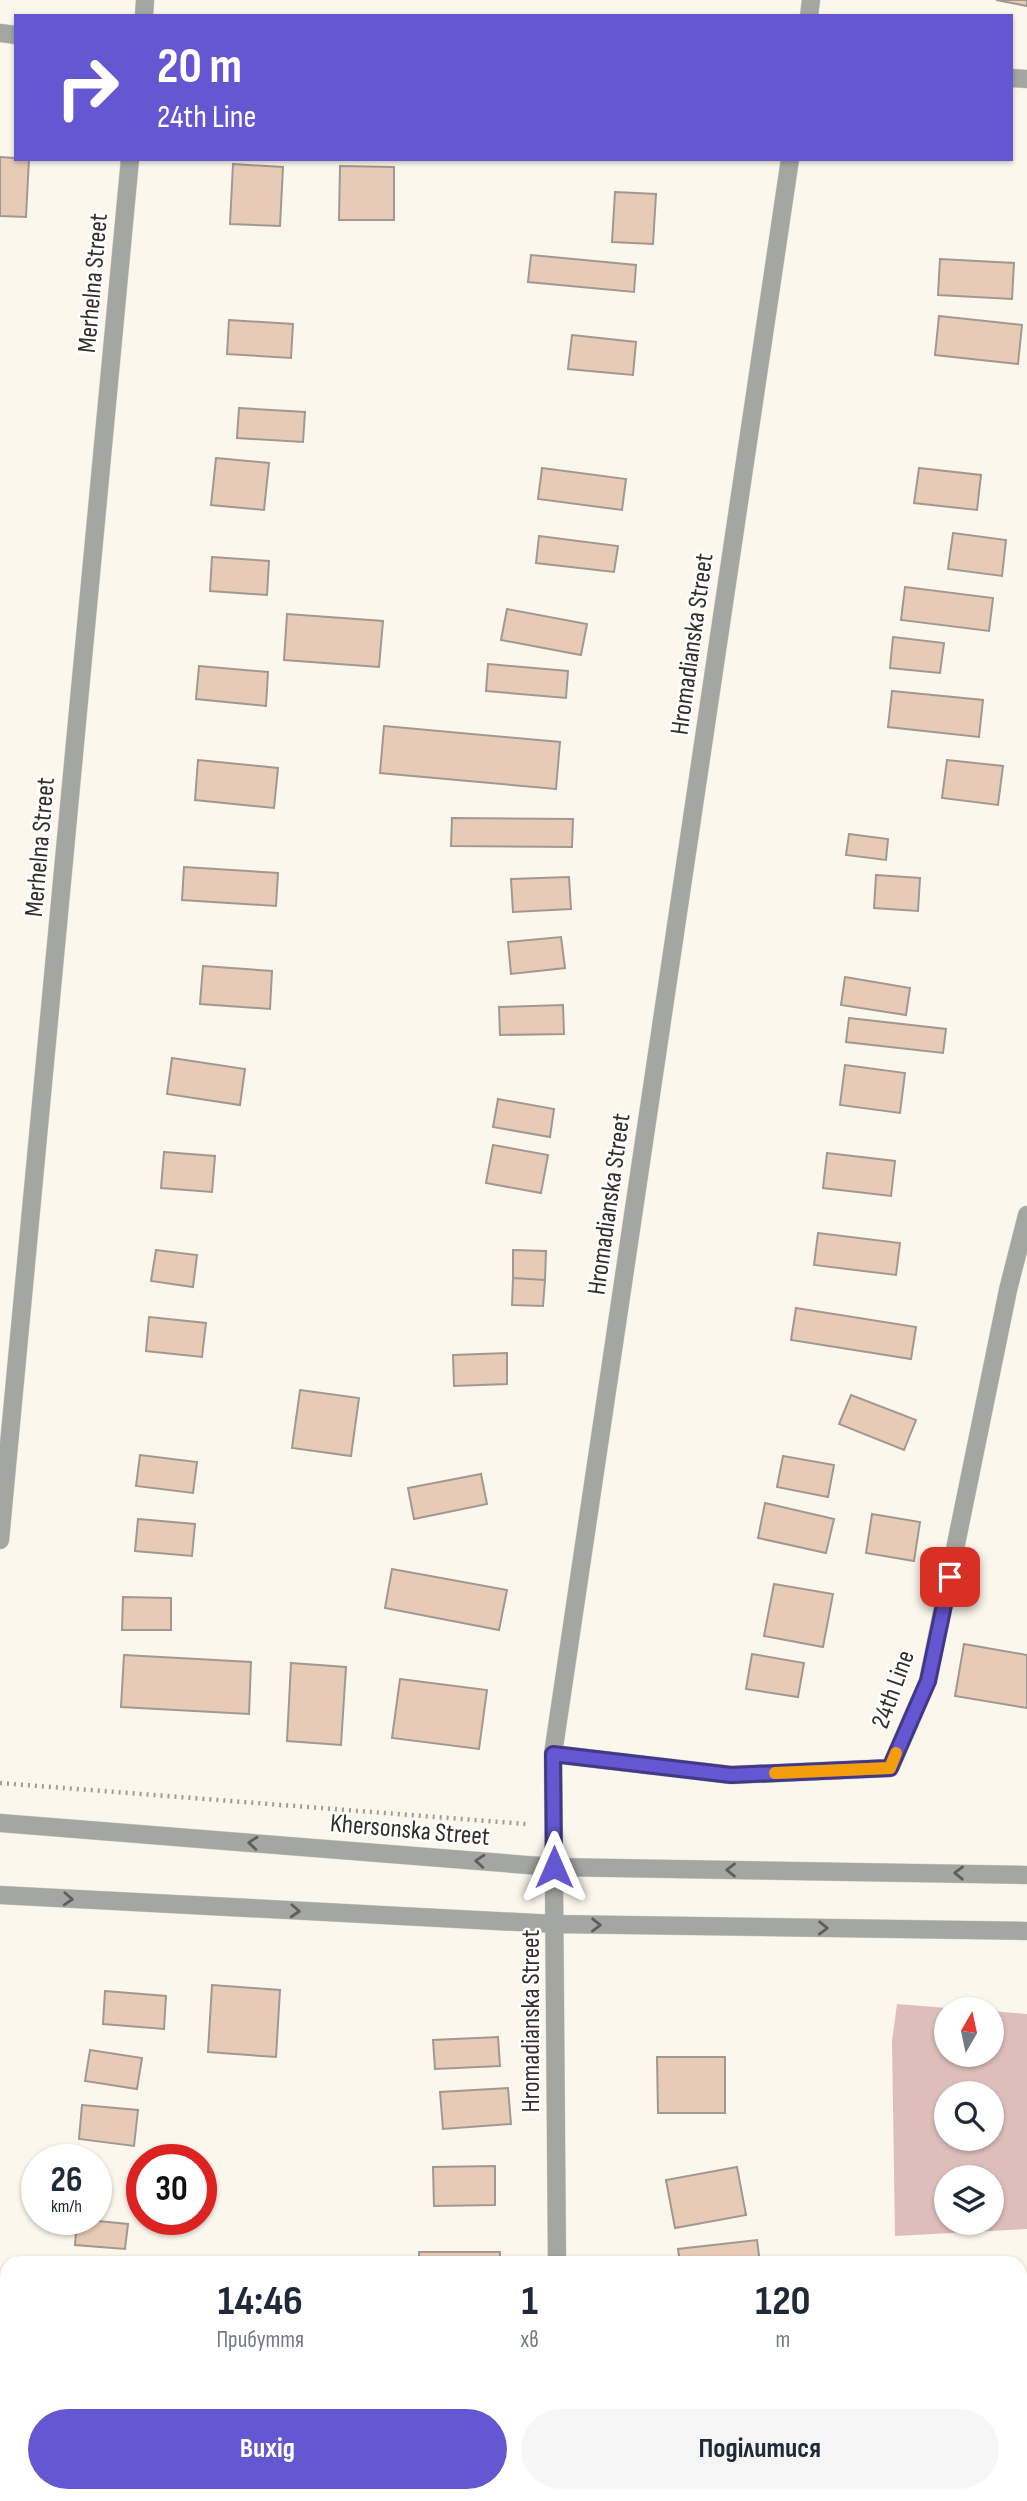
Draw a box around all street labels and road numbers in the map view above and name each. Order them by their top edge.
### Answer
street label: Merhelna Street [72,212,115,354]
street label: Hromadianska Street [664,551,721,737]
street label: Merhelna Street [19,776,62,918]
street label: Hromadianska Street [581,1111,638,1297]
street label: 24th Line [865,1646,922,1733]
street label: Khersonska Street [329,1808,491,1853]
street label: Hromadianska Street [516,1930,547,2112]

